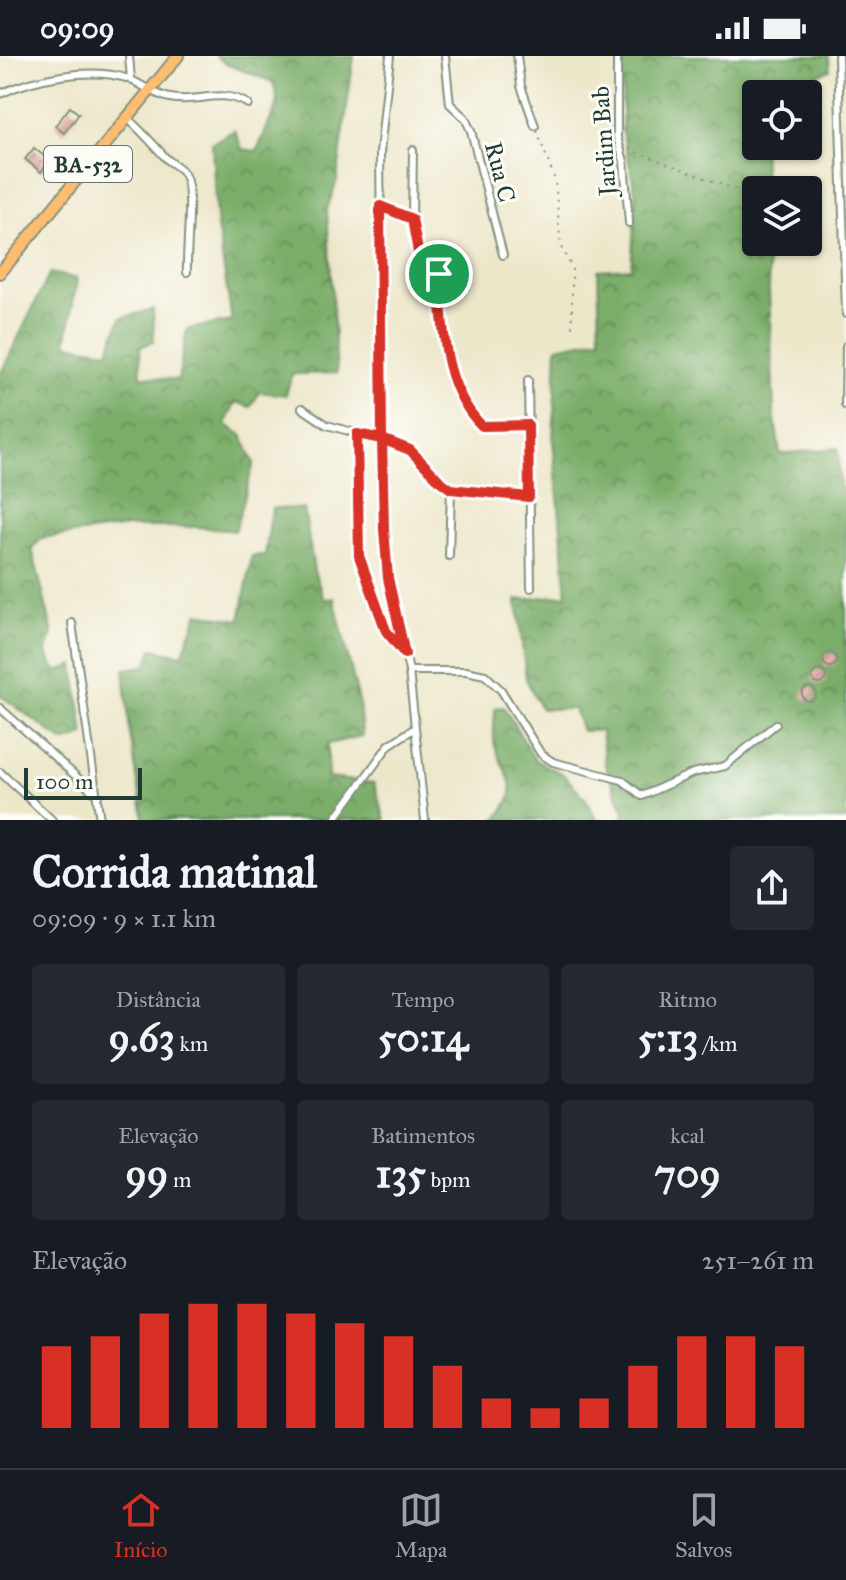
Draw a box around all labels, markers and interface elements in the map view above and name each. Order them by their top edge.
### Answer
text: 09:09 [40,10,115,46]
map controls [742,80,822,256]
button: locate [742,80,822,160]
street label: Jardim Bab [585,85,623,200]
street label: Rua C [478,139,522,205]
road number: BA-532 [44,146,132,182]
button: layers [742,176,822,256]
pin [405,240,473,308]
icon: arrive [417,252,461,296]
scale bar [24,764,142,800]
text: 100 m [36,768,93,795]
text: Corrida matinal [32,845,317,899]
button: share [730,846,814,930]
text: 09:09 · 9 × 1.1 km [32,902,216,934]
text: Distância [116,986,201,1013]
text: Tempo [391,986,455,1013]
text: Ritmo [658,986,717,1013]
text: 9.63 [108,1013,175,1062]
text: 50:14 [378,1013,468,1062]
text: 5:13 [638,1013,698,1062]
text: km [175,1030,208,1057]
text: /km [698,1030,738,1057]
text: Elevação [118,1122,199,1149]
text: Batimentos [371,1122,475,1149]
text: kcal [670,1122,705,1149]
text: 99 [125,1149,168,1198]
text: 135 [375,1149,426,1198]
text: 709 [655,1149,721,1198]
text: m [168,1166,191,1193]
text: bpm [426,1166,471,1193]
text: Elevação [32,1244,127,1276]
text: 251–261 m [702,1244,814,1276]
tab: Início [114,1488,168,1563]
tab: Mapa [395,1488,447,1563]
tab: Salvos [675,1488,732,1563]

